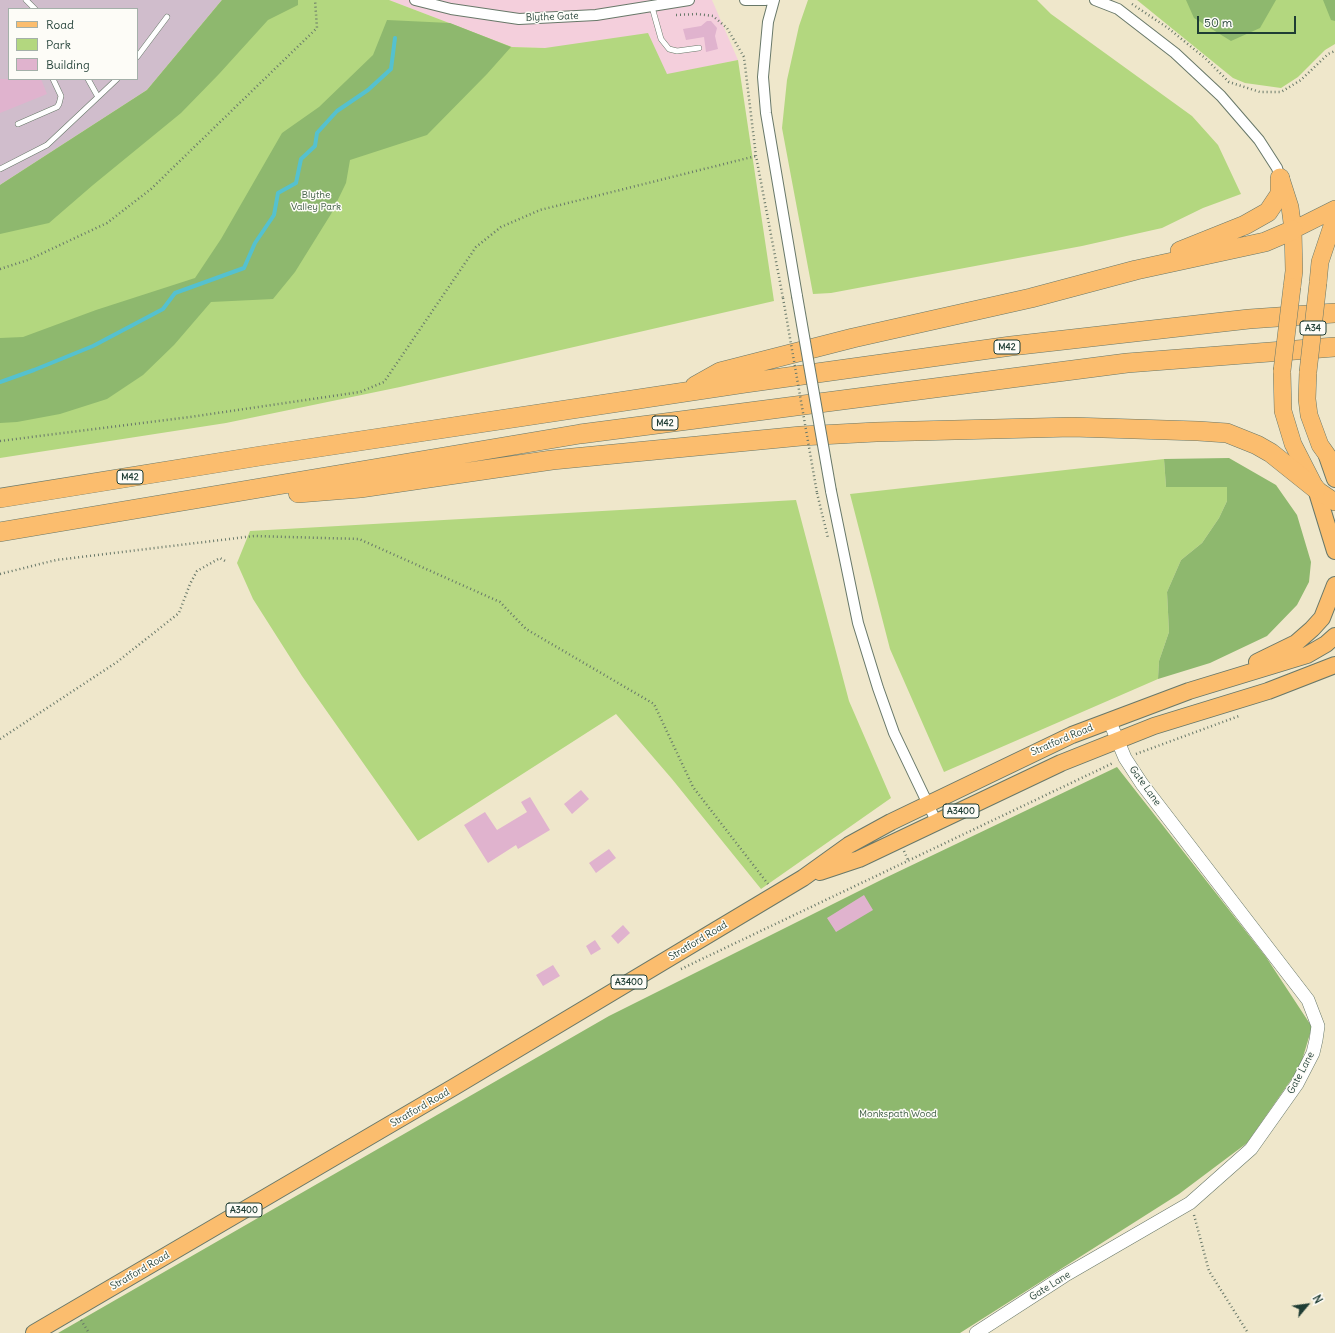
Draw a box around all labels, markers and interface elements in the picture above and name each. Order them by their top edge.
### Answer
legend [8,8,138,80]
scale bar [1199,8,1298,34]
street label: Blythe Gate [525,10,579,24]
text: 50 m [1204,15,1232,30]
text: Road [46,17,74,32]
text: Park [46,37,71,52]
text: Building [46,57,90,72]
park label: Blythe Valley Park [291,189,341,212]
road number: A34 [1300,321,1326,335]
road number: M42 [994,340,1020,354]
road number: M42 [652,416,678,430]
road number: M42 [117,470,143,484]
street label: Stratford Road [1029,722,1095,758]
street label: Gate Lane [1127,764,1163,808]
road number: A3400 [943,804,979,818]
street label: Stratford Road [667,919,729,963]
road number: A3400 [611,975,647,989]
street label: Gate Lane [1285,1050,1317,1096]
street label: Stratford Road [388,1086,452,1130]
park label: Monkspath Wood [859,1108,937,1120]
road number: A3400 [226,1203,262,1217]
street label: Stratford Road [108,1249,172,1293]
street label: Gate Lane [1027,1269,1073,1303]
north arrow [1287,1285,1327,1325]
text: N [1310,1292,1325,1306]

